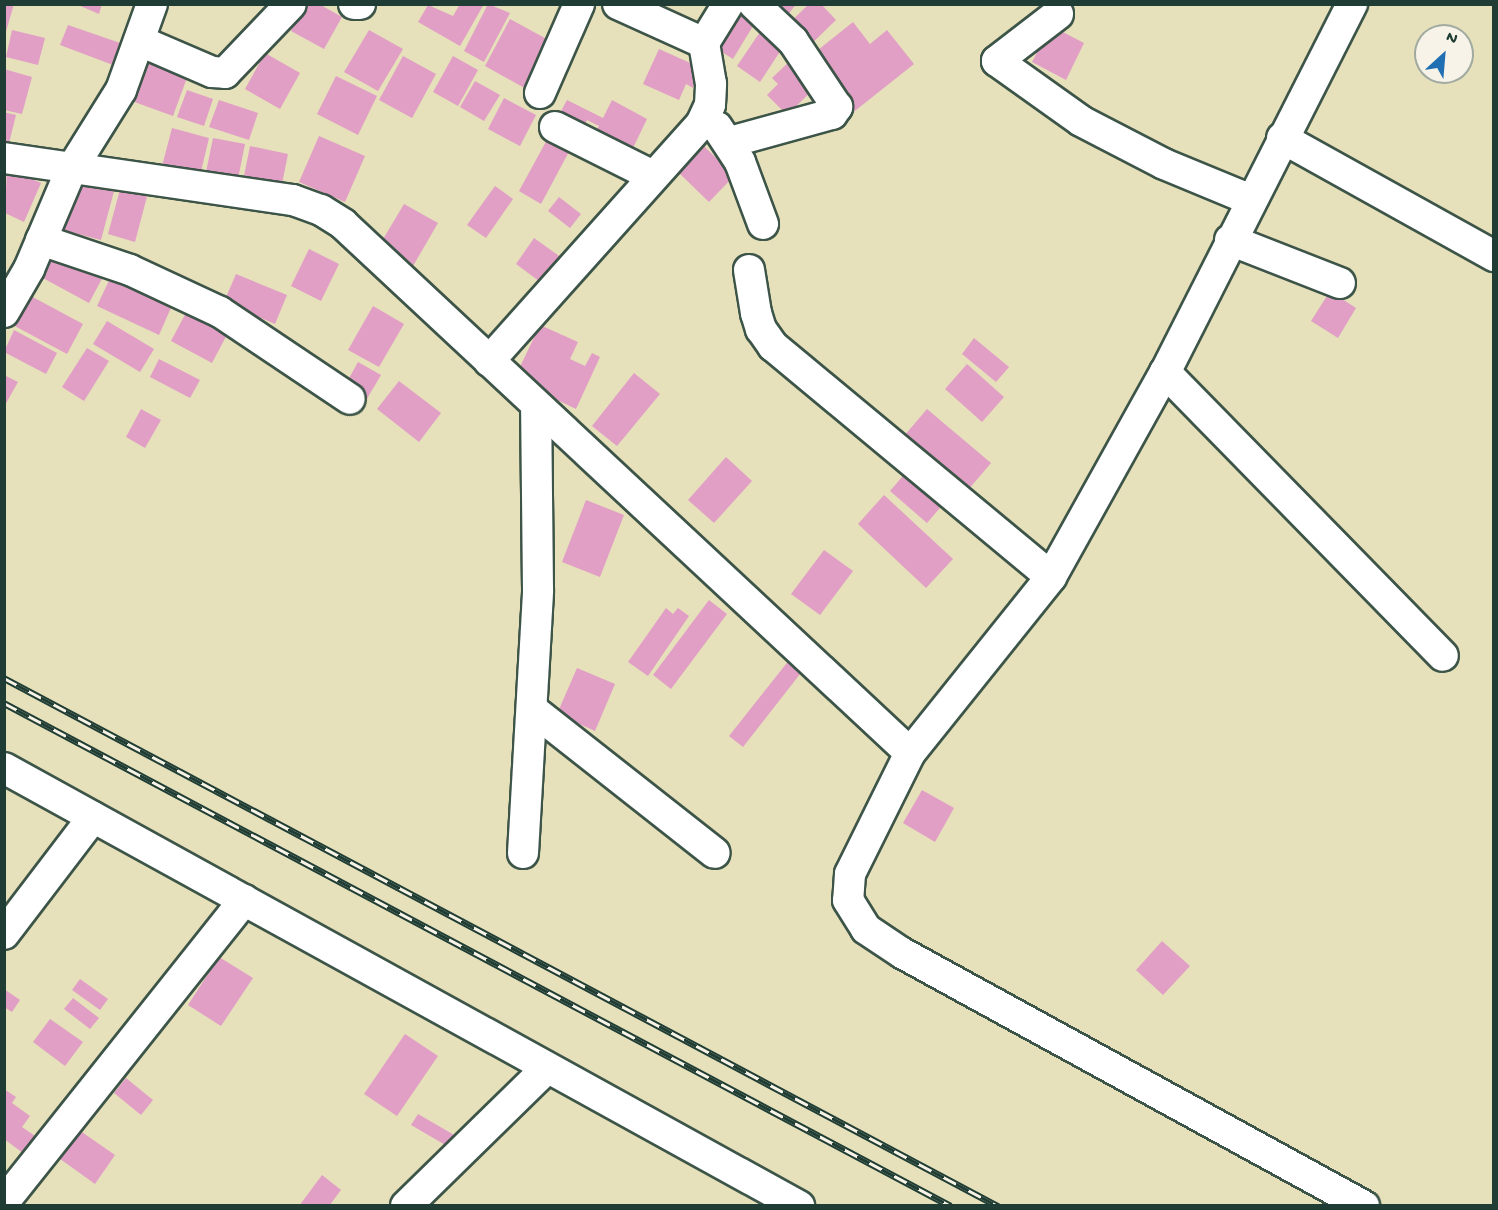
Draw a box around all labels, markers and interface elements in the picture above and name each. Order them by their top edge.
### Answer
north arrow [1414,24,1474,84]
text: N [1442,28,1460,50]

